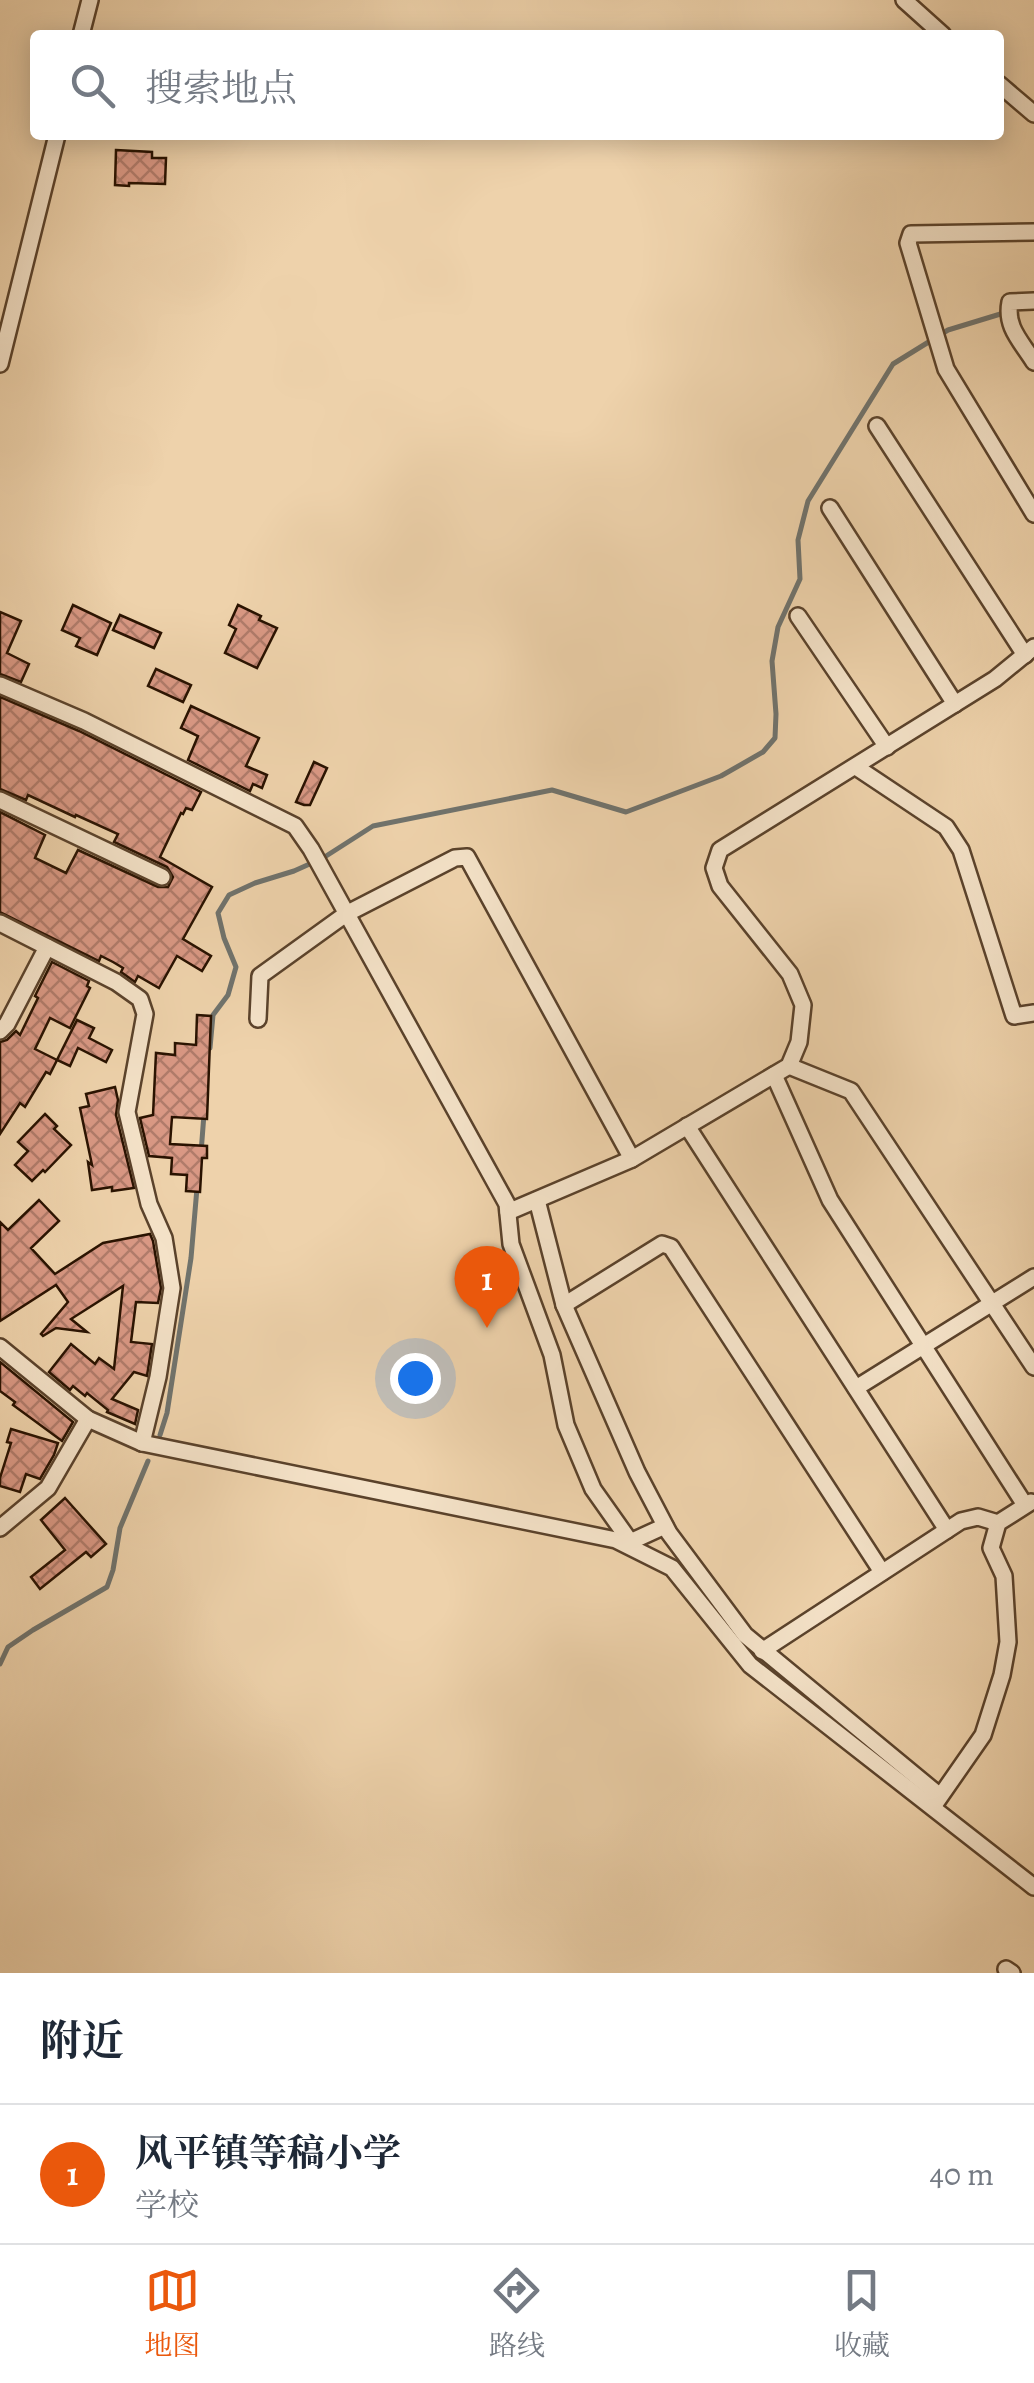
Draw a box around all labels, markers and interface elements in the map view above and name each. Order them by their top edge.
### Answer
search box [30,30,1004,140]
icon: search [65,58,120,113]
text: 搜索地点 [145,62,297,114]
pin: 1 [454,1246,520,1328]
your location [390,1353,441,1404]
text: 附近 [40,2012,124,2069]
text: 风平镇等稿小学 [135,2127,401,2179]
text: 1 [67,2152,78,2196]
text: 40 m [929,2152,994,2196]
text: 学校 [135,2183,199,2227]
tab: 地图 [144,2263,200,2365]
tab: 路线 [489,2263,545,2365]
tab: 收藏 [834,2263,890,2365]

